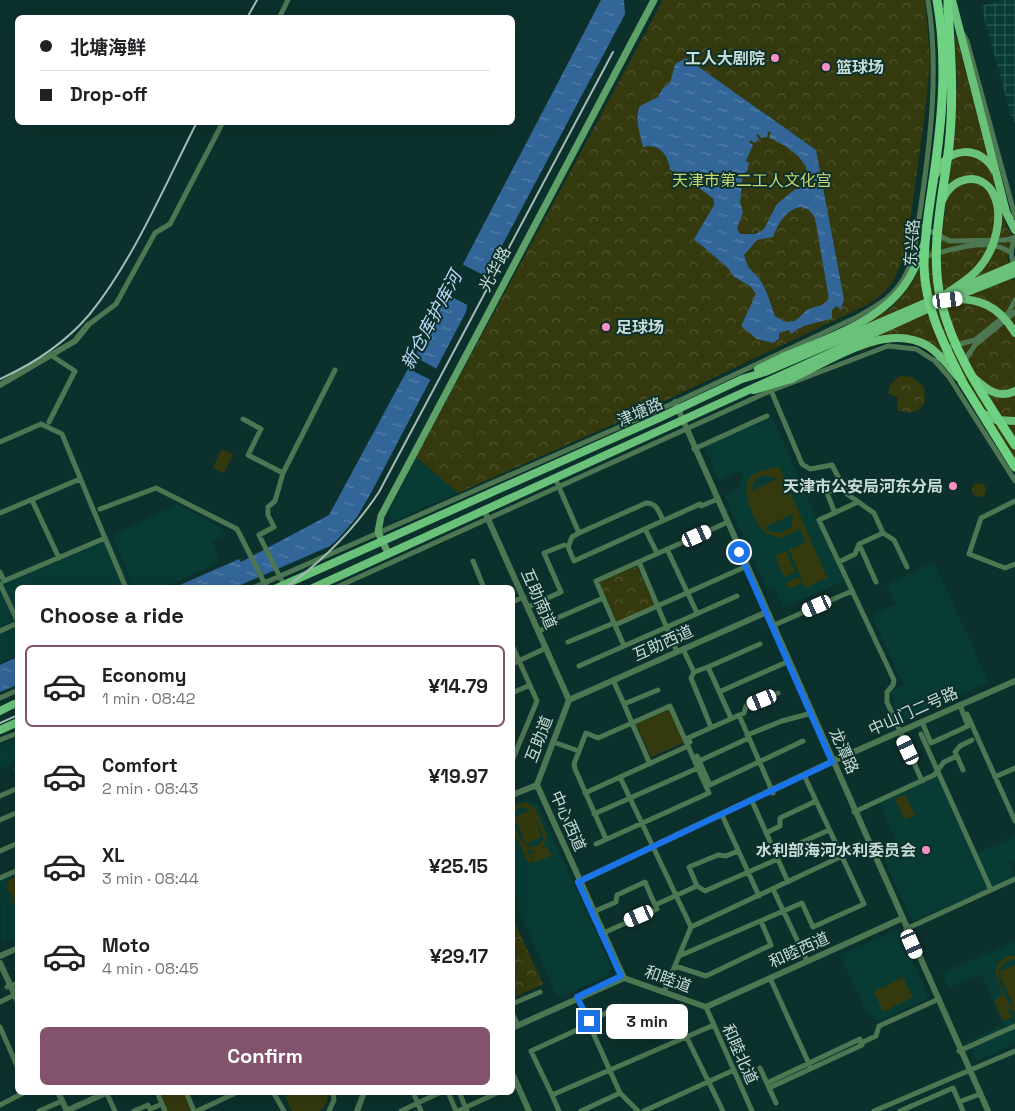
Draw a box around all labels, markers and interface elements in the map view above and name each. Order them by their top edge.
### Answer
text: 北塘海鲜 [70,35,146,60]
place label: 工人大剧院 [685,48,765,69]
marker: 工人大剧院 [769,52,781,64]
place label: 篮球场 [836,57,884,78]
marker: 篮球场 [820,61,832,73]
text: Drop-off [70,82,148,107]
park label: 天津市第二工人文化宫 [672,170,832,191]
street label: 东兴路 [900,218,924,268]
street label: 光华路 [474,243,516,295]
water label: 新仓库护库河 [395,264,468,373]
car [932,291,963,309]
place label: 足球场 [616,317,664,338]
marker: 足球场 [600,321,612,333]
street label: 津塘路 [614,393,666,431]
place label: 天津市公安局河东分局 [783,476,943,497]
marker: 天津市公安局河东分局 [947,480,959,492]
car [680,523,713,549]
route start [728,541,750,563]
street label: 互助南道 [516,565,562,633]
car [800,593,833,619]
text: Choose a ride [40,601,184,629]
street label: 互助西道 [629,620,697,666]
text: Economy [102,663,186,688]
icon: car [42,664,87,709]
text: ¥14.79 [428,674,488,699]
street label: 中山门二号路 [865,682,961,740]
car [745,687,778,713]
text: 1 min · 08:42 [102,688,195,709]
street label: 互助道 [521,713,557,765]
street label: 龙潭路 [825,725,863,777]
car [894,733,921,767]
text: Comfort [102,753,178,778]
icon: car [42,754,87,799]
text: ¥19.97 [429,764,488,789]
text: 2 min · 08:43 [102,778,198,799]
street label: 中心西道 [545,787,591,855]
place label: 水利部海河水利委员会 [756,840,916,861]
text: XL [102,843,125,868]
icon: car [42,844,87,889]
marker: 水利部海河水利委员会 [920,844,932,856]
text: ¥25.15 [429,854,488,879]
text: 3 min · 08:44 [102,868,199,889]
car [622,903,655,929]
street label: 和睦西道 [765,927,833,973]
car [899,927,924,961]
text: Moto [102,933,150,958]
icon: car [42,934,87,979]
text: ¥29.17 [430,944,488,969]
text: 4 min · 08:45 [102,958,199,979]
street label: 和睦道 [642,961,694,997]
callout: 3 min [606,1004,689,1038]
route end [578,1010,600,1032]
text: 3 min [626,1011,668,1032]
street label: 和睦北道 [717,1020,763,1088]
button: Confirm [40,1027,490,1085]

